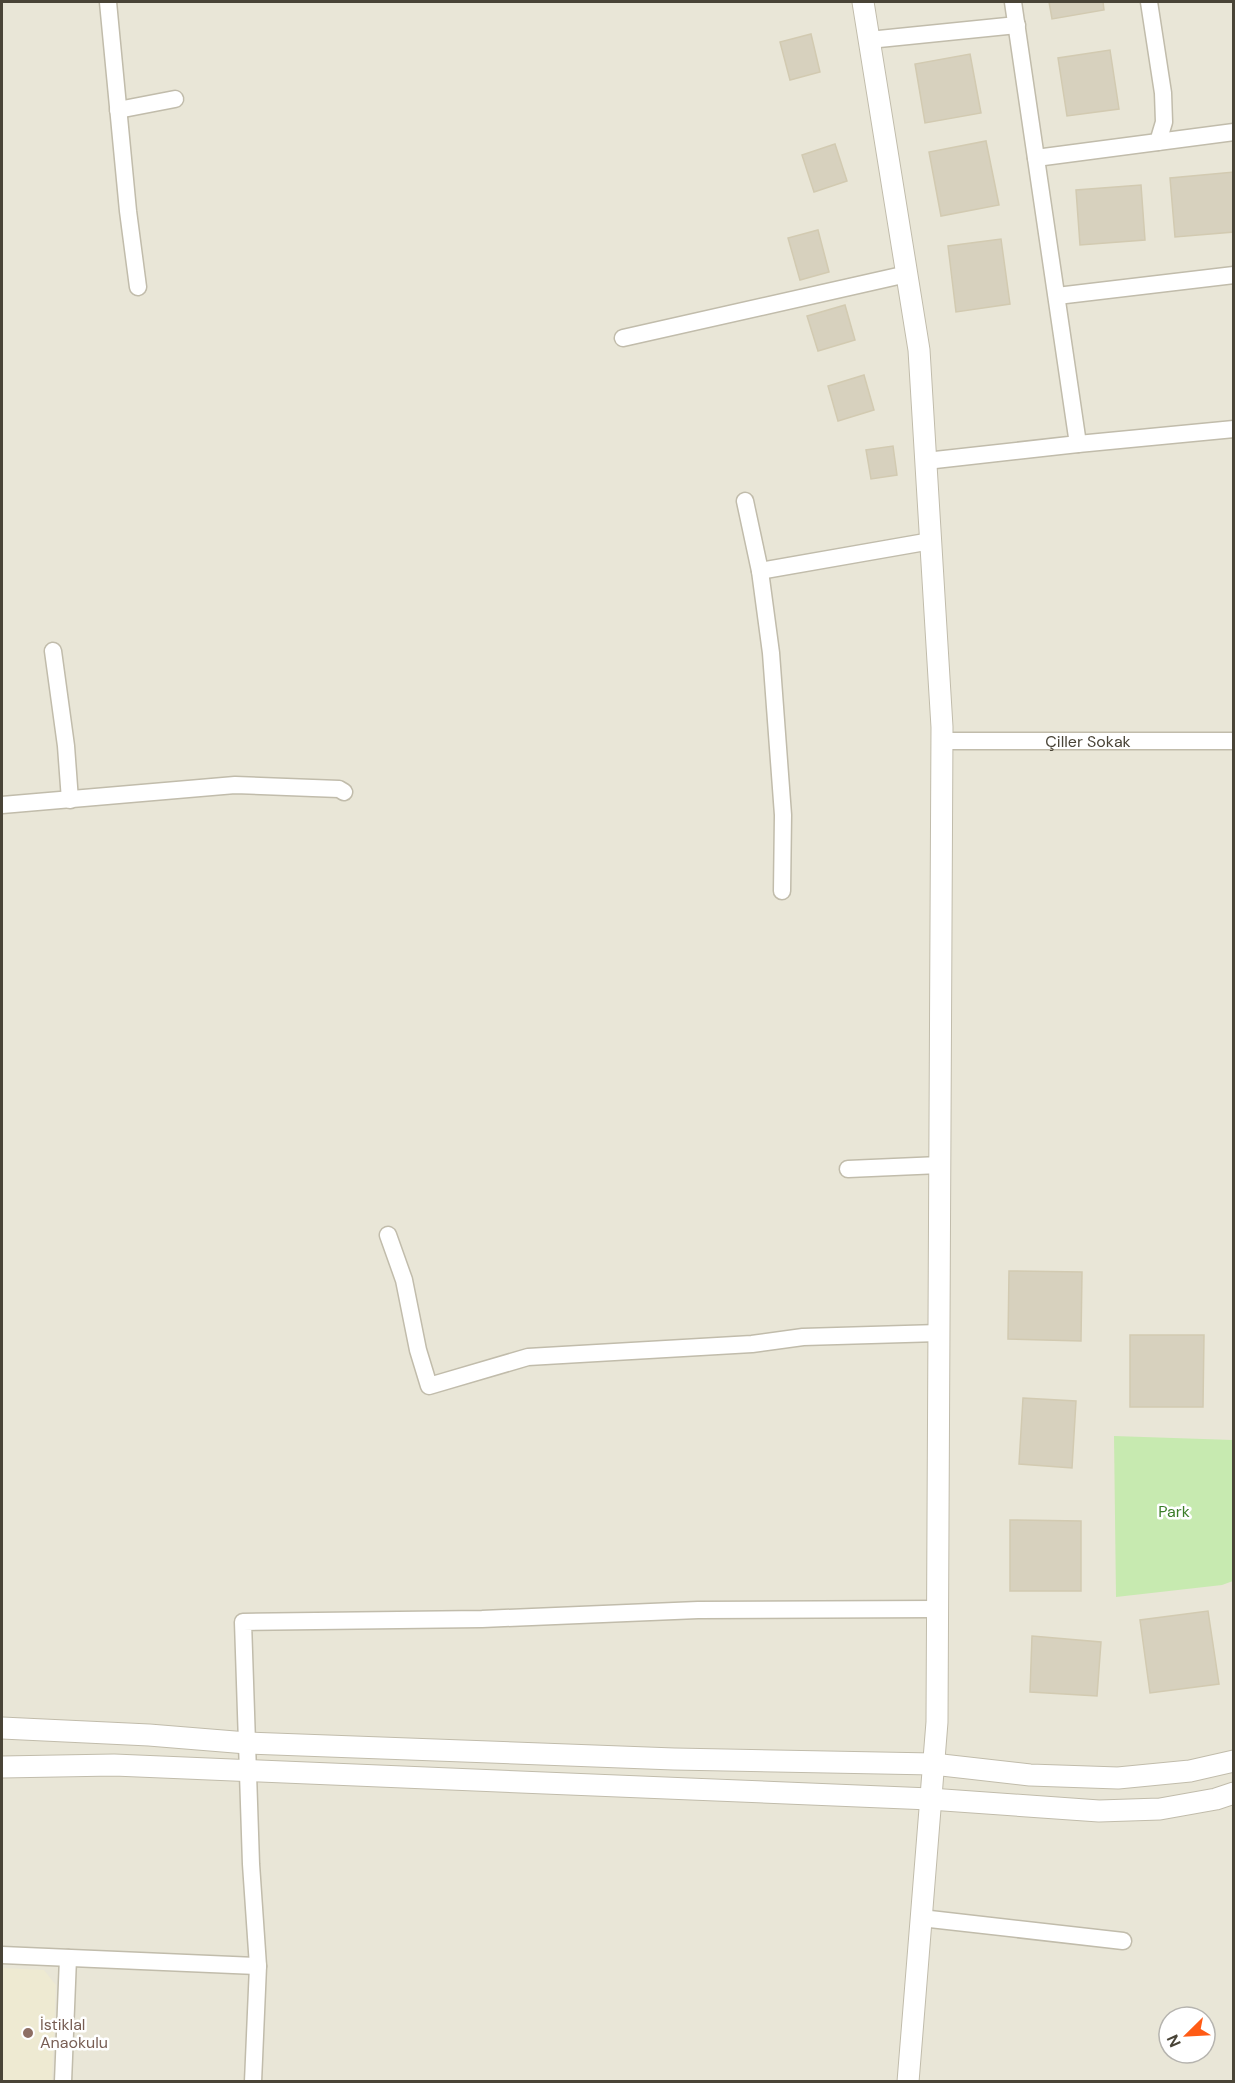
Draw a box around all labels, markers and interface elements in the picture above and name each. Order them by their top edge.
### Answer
street label: Çiller Sokak [1045,731,1131,752]
park label: Park [1158,1501,1190,1522]
north arrow [1157,2005,1217,2065]
place label: İstiklal Anaokulu [40,2014,108,2053]
marker: İstiklal Anaokulu [21,2026,35,2040]
text: N [1162,2031,1186,2050]

